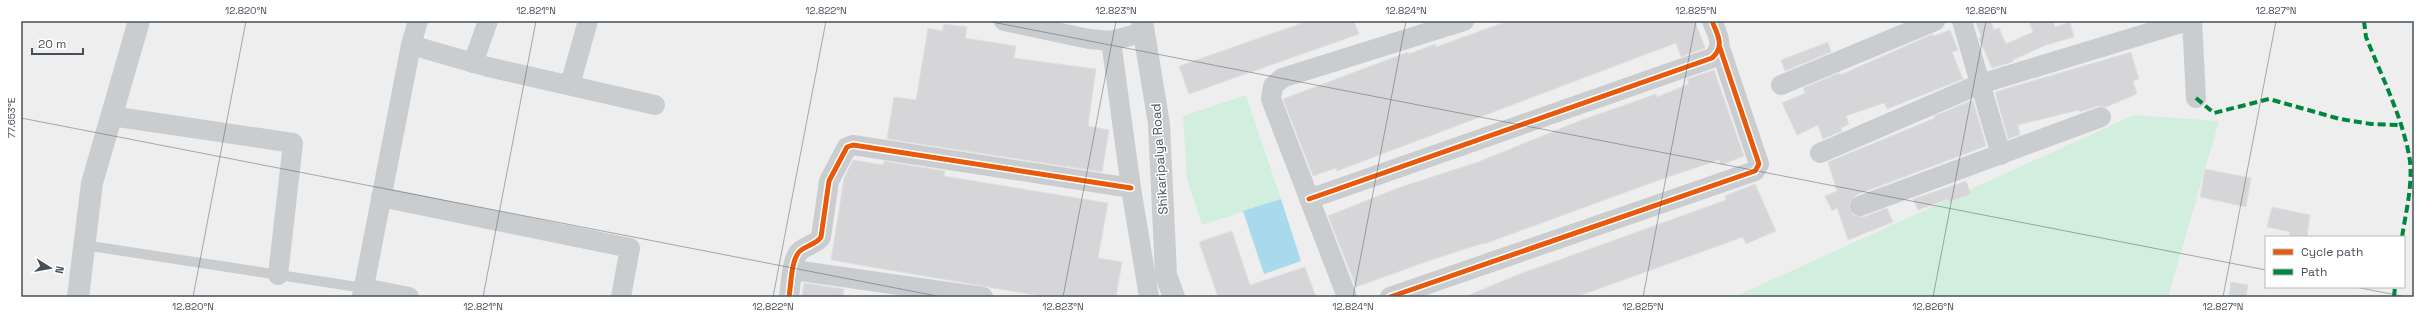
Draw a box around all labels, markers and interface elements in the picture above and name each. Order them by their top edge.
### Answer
text: 12.820°N [225,4,267,17]
text: 12.821°N [516,4,556,17]
text: 12.822°N [805,4,847,17]
text: 12.823°N [1095,4,1137,17]
text: 12.824°N [1385,4,1427,17]
text: 12.825°N [1675,4,1717,17]
text: 12.826°N [1965,4,2007,17]
text: 12.827°N [2255,4,2297,17]
scale bar [32,30,83,56]
text: 20 m [38,36,66,52]
text: 77.653°E [5,97,18,138]
street label: Shikaripalya Road [1147,103,1172,215]
legend [2265,236,2405,288]
text: Cycle path [2301,244,2363,260]
north arrow [30,248,70,288]
text: Path [2301,264,2327,280]
text: N [52,265,67,275]
text: 12.820°N [172,300,214,313]
text: 12.821°N [463,300,503,313]
text: 12.822°N [752,300,794,313]
text: 12.823°N [1042,300,1084,313]
text: 12.824°N [1332,300,1374,313]
text: 12.825°N [1622,300,1664,313]
text: 12.826°N [1912,300,1954,313]
text: 12.827°N [2202,300,2244,313]

